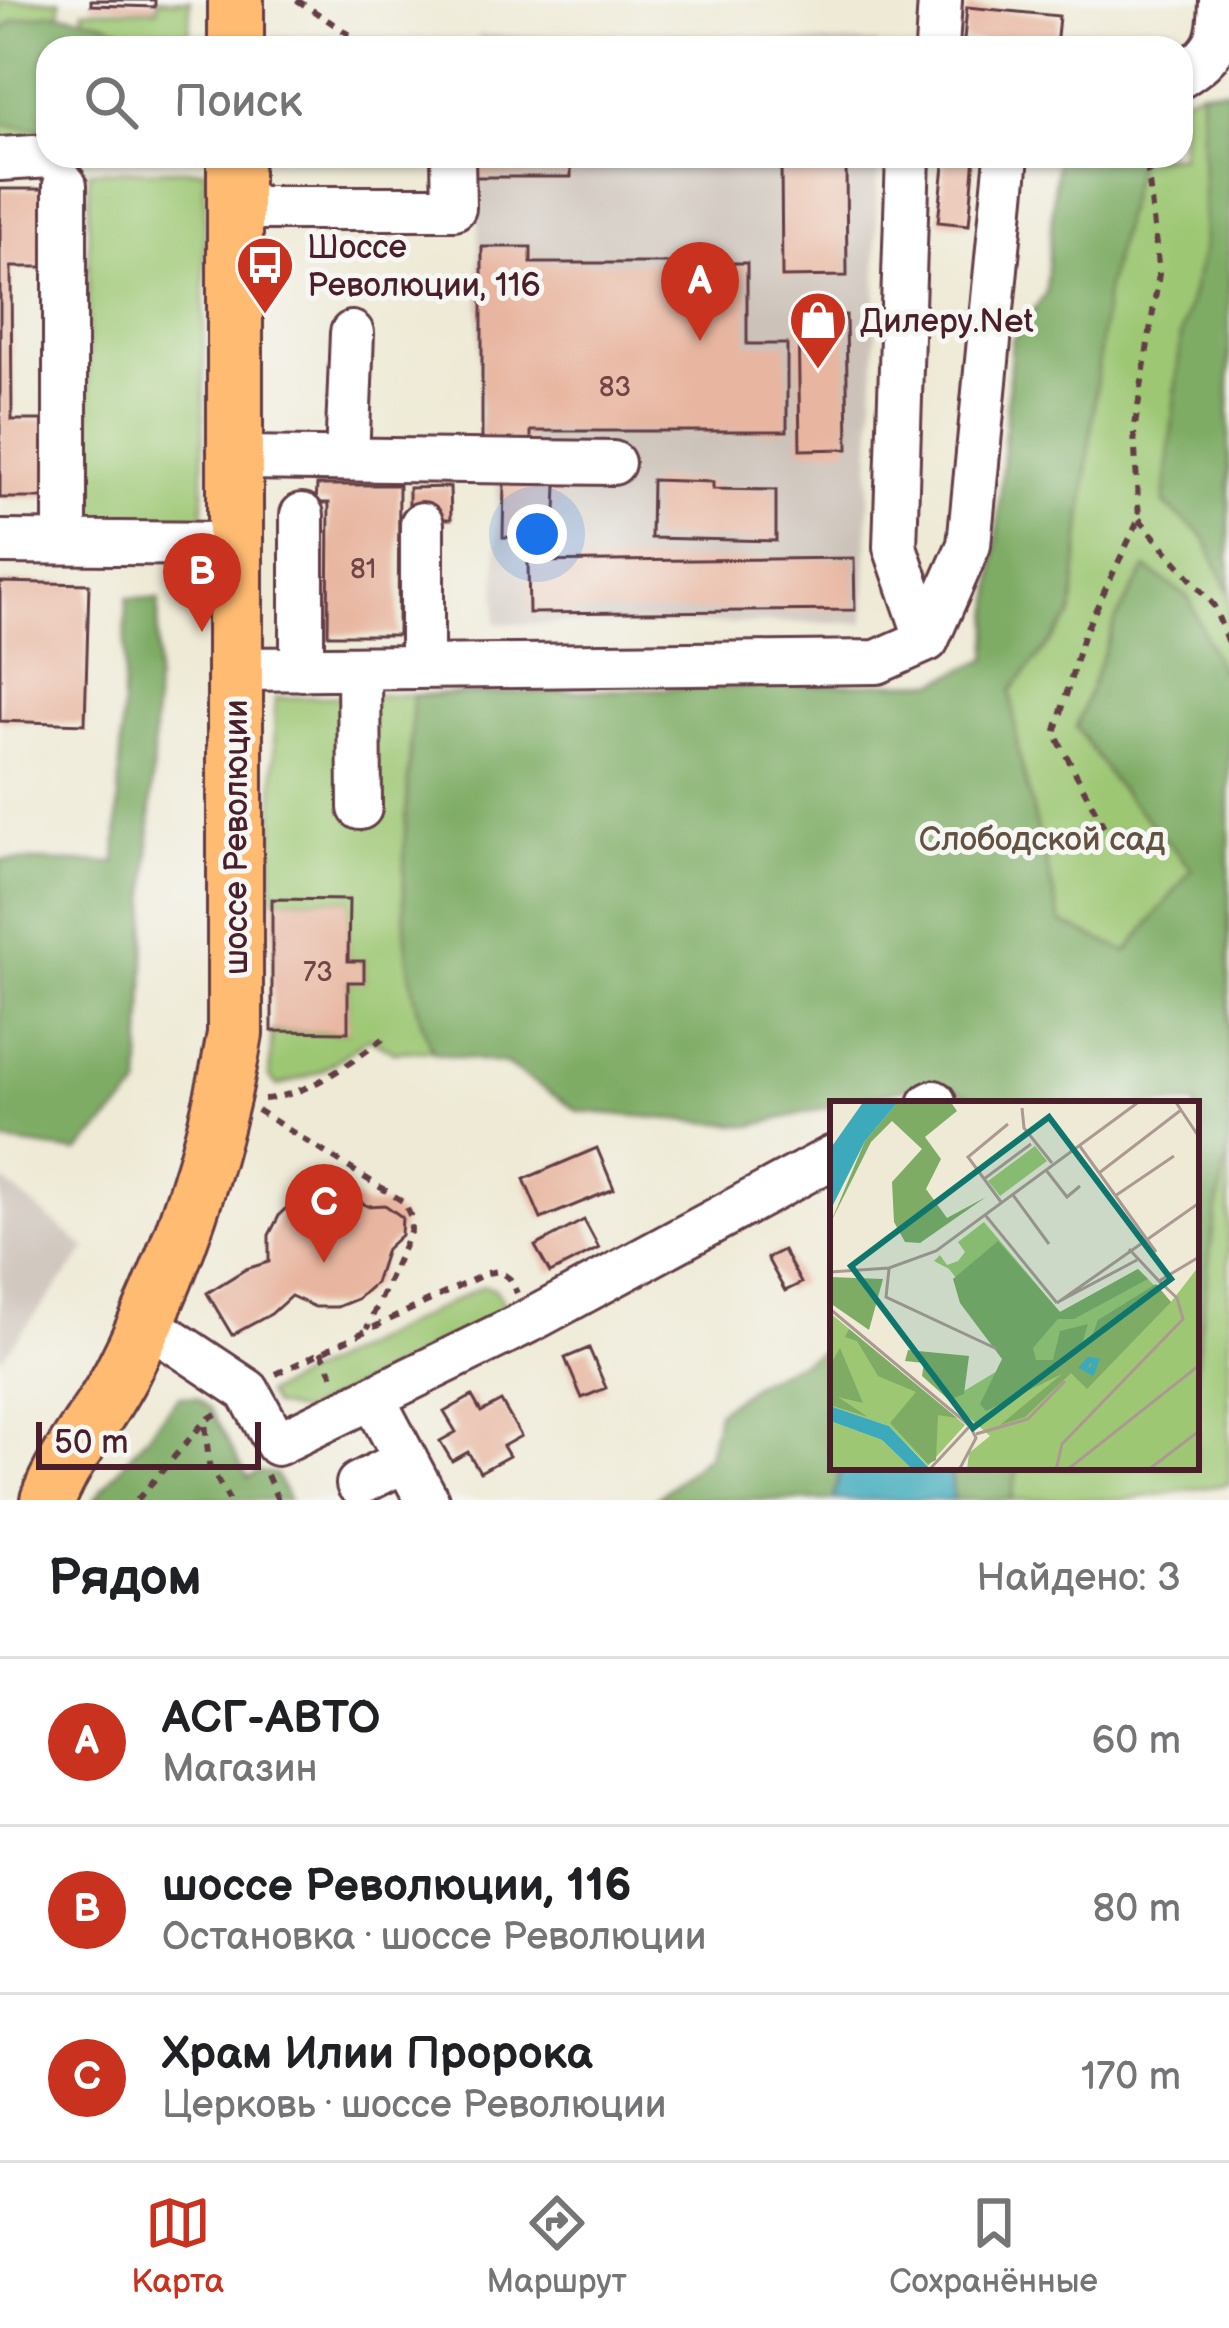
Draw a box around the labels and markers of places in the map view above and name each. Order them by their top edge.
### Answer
place label: Шоссе Революции, 116 [307,228,541,306]
bus stop icon: Шоссе Революции, 116 [234,234,296,316]
pin: A [661,242,739,341]
shop icon: Дилеру.Net [787,289,849,371]
place label: Дилеру.Net [860,302,1034,342]
pin: B [163,533,241,632]
pin: C [285,1164,363,1263]

